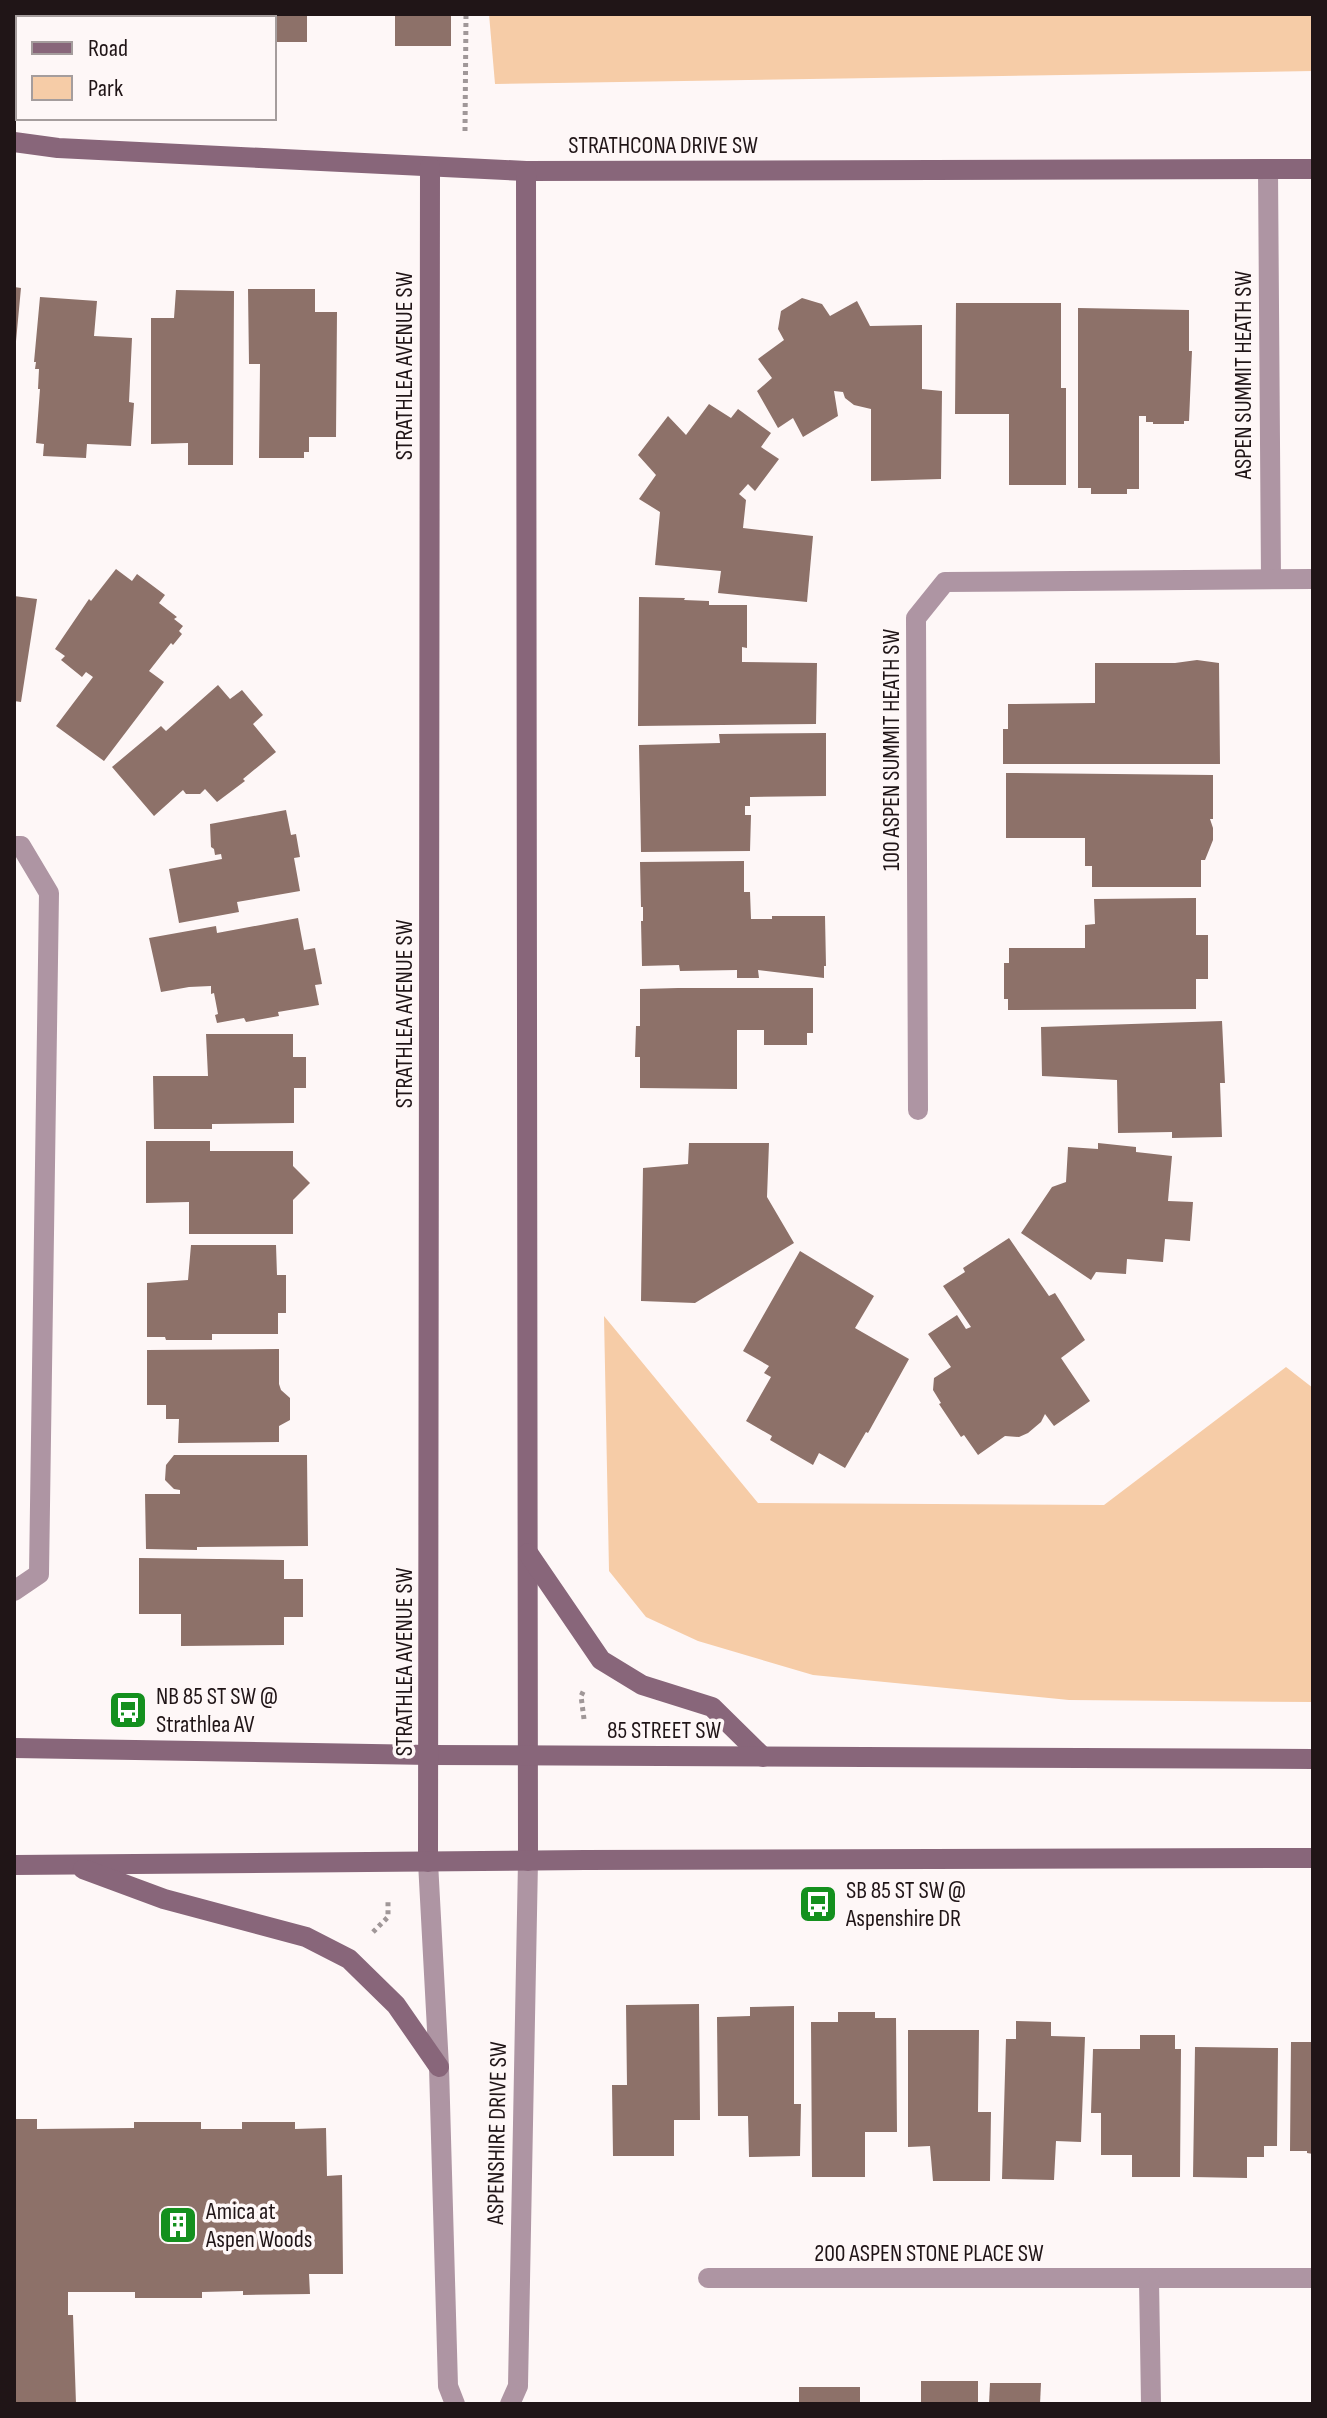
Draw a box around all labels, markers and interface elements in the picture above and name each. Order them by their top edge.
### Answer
legend [16,16,276,120]
text: Road [88,34,128,63]
text: Park [88,74,123,103]
street label: STRATHCONA DRIVE SW [568,131,758,160]
street label: ASPEN SUMMIT HEATH SW [1229,270,1258,480]
street label: STRATHLEA AVENUE SW [390,271,419,460]
street label: 100 ASPEN SUMMIT HEATH SW [877,629,906,871]
street label: STRATHLEA AVENUE SW [390,919,419,1108]
street label: STRATHLEA AVENUE SW [390,1567,419,1756]
place label: NB 85 ST SW @ Strathlea AV [156,1682,278,1739]
bus stop icon: NB 85 ST SW @ Strathlea AV [107,1689,149,1731]
street label: 85 STREET SW [607,1716,721,1745]
place label: SB 85 ST SW @ Aspenshire DR [845,1876,966,1933]
bus stop icon: SB 85 ST SW @ Aspenshire DR [797,1883,839,1925]
street label: ASPENSHIRE DRIVE SW [481,2041,513,2226]
place label: Amica at Aspen Woods [205,2197,312,2254]
building icon: Amica at Aspen Woods [157,2204,199,2246]
street label: 200 ASPEN STONE PLACE SW [814,2239,1044,2268]

